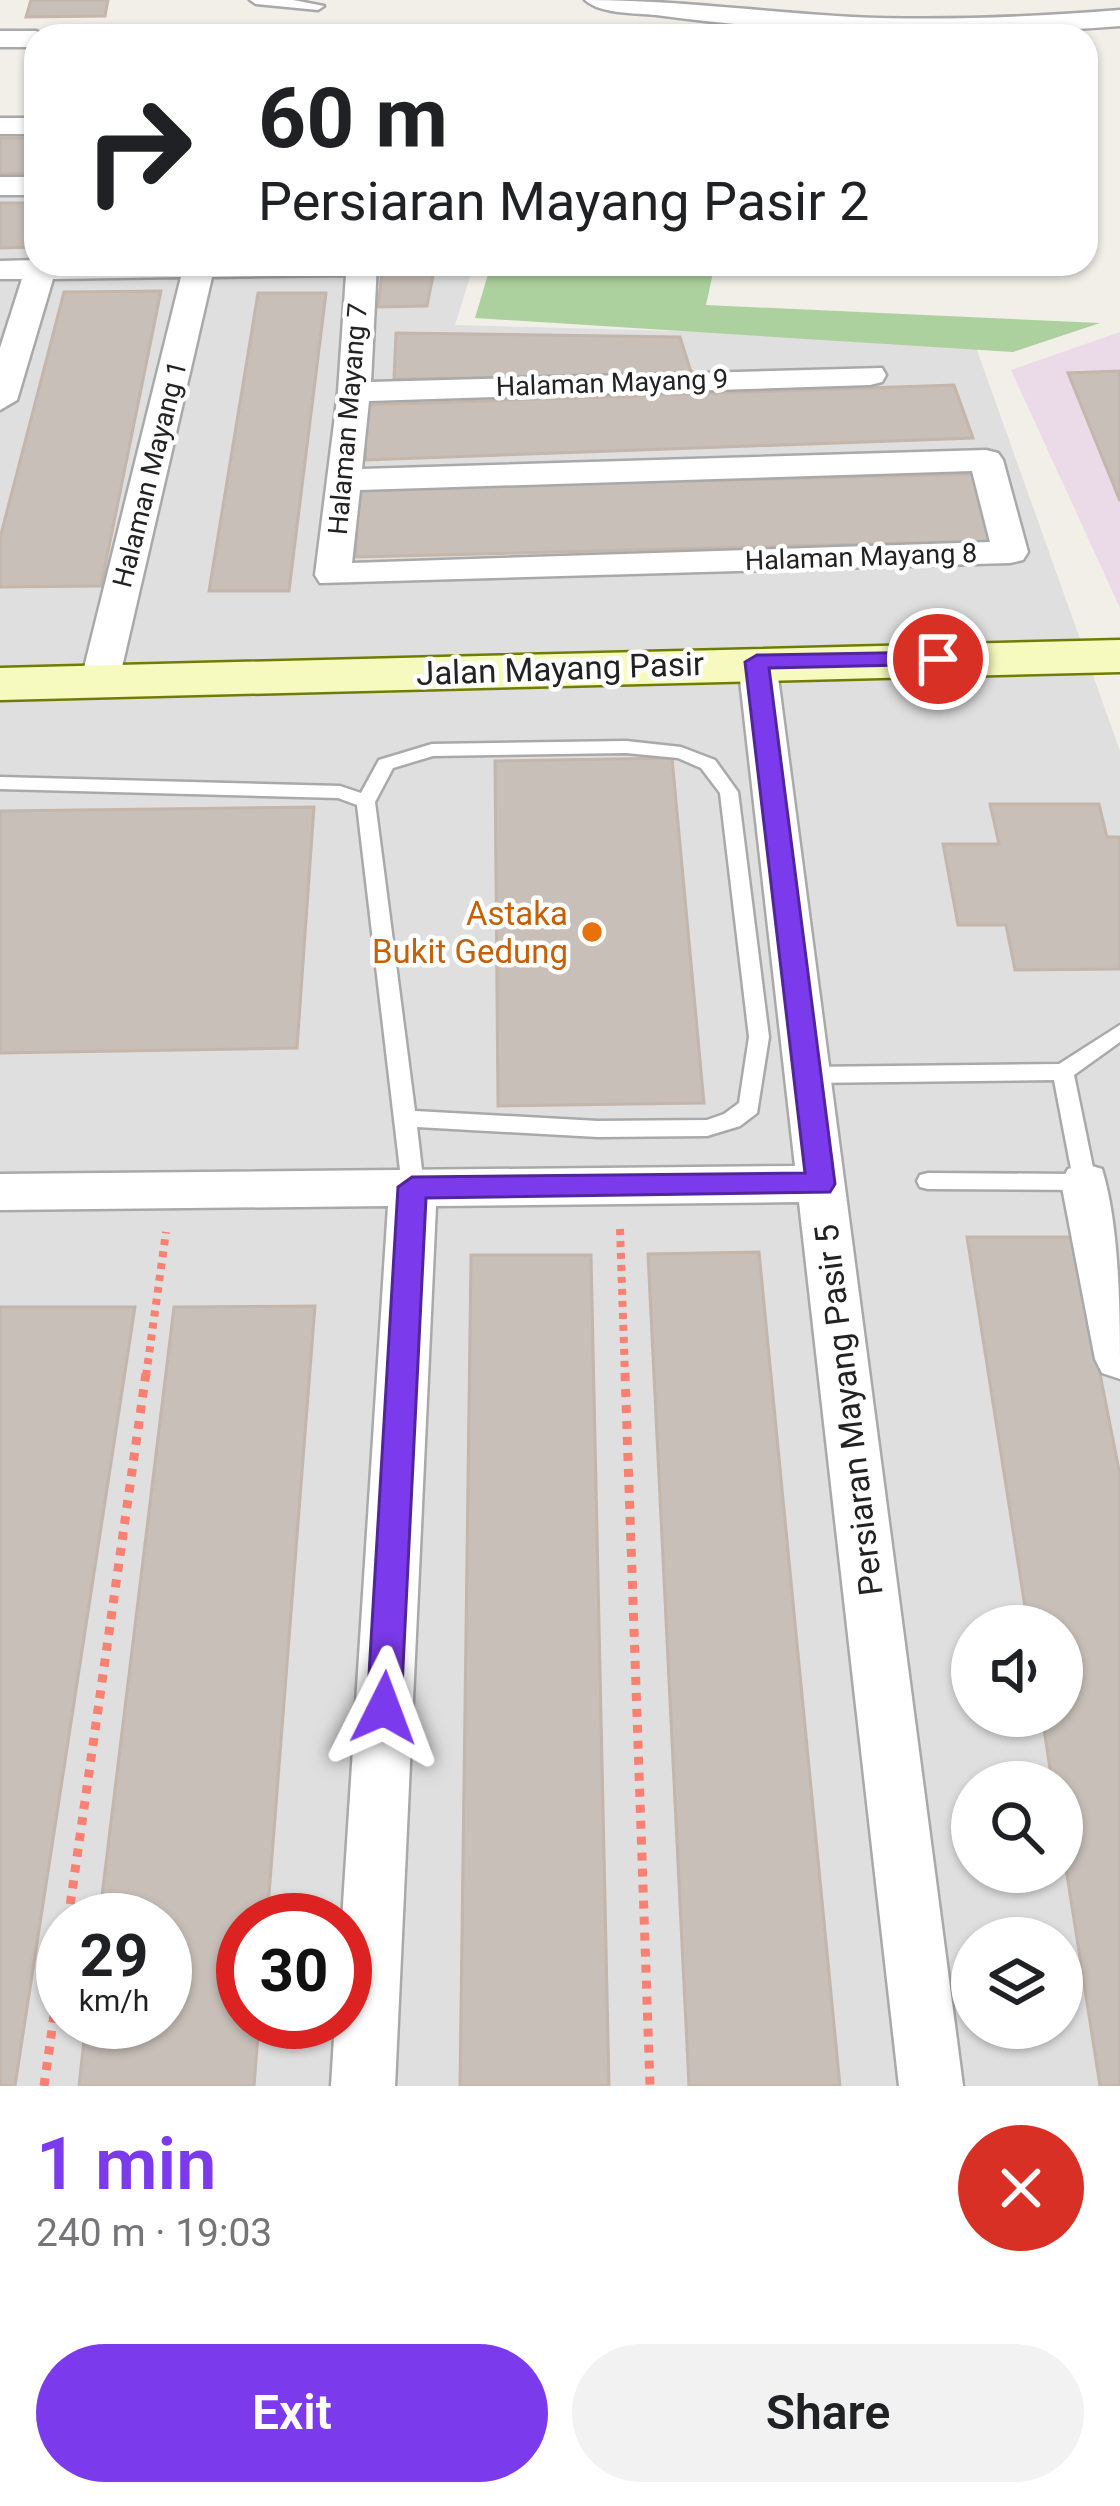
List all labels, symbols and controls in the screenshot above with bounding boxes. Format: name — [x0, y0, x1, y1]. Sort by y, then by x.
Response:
text: 60 m — [258, 69, 448, 168]
icon: right — [60, 72, 216, 228]
text: Persiaran Mayang Pasir 2 — [258, 170, 869, 233]
street label: Halaman Mayang 7 — [322, 302, 374, 536]
street label: Halaman Mayang 1 — [106, 357, 194, 591]
street label: Halaman Mayang 9 — [495, 363, 729, 403]
street label: Halaman Mayang 8 — [744, 537, 978, 577]
pin — [887, 608, 989, 710]
icon: arrive — [905, 626, 971, 692]
street label: Jalan Mayang Pasir — [415, 644, 705, 693]
place label: Astaka Bukit Gedung — [372, 894, 568, 971]
marker: Astaka Bukit Gedung — [579, 919, 605, 945]
street label: Persiaran Mayang Pasir 5 — [806, 1222, 891, 1598]
map controls — [951, 1605, 1083, 2049]
button: sound — [951, 1605, 1083, 1737]
position arrow — [321, 1645, 447, 1771]
button: search — [951, 1761, 1083, 1893]
speed limit sign: 30 — [216, 1893, 372, 2049]
button: layers — [951, 1917, 1083, 2049]
text: 29 — [80, 1920, 148, 1991]
text: km/h — [79, 1983, 149, 2018]
text: 1 min — [36, 2122, 217, 2207]
button: close — [958, 2125, 1084, 2251]
text: 240 m · 19:03 — [36, 2210, 272, 2256]
button: Exit — [36, 2344, 548, 2482]
button: Share — [572, 2344, 1084, 2482]

